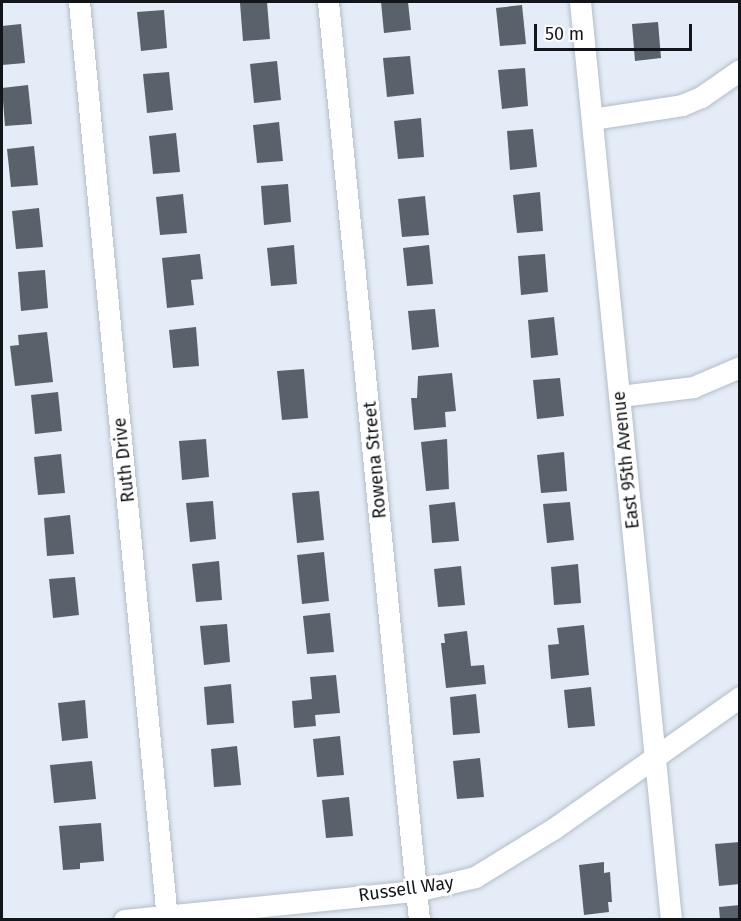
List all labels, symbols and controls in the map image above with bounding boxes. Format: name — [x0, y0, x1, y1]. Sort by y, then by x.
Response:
scale bar — [537, 12, 694, 50]
text: 50 m — [545, 23, 584, 45]
street label: East 95th Avenue — [608, 390, 644, 530]
street label: Rowena Street — [359, 400, 391, 520]
street label: Ruth Drive — [109, 416, 139, 504]
street label: Russell Way — [357, 872, 455, 906]

